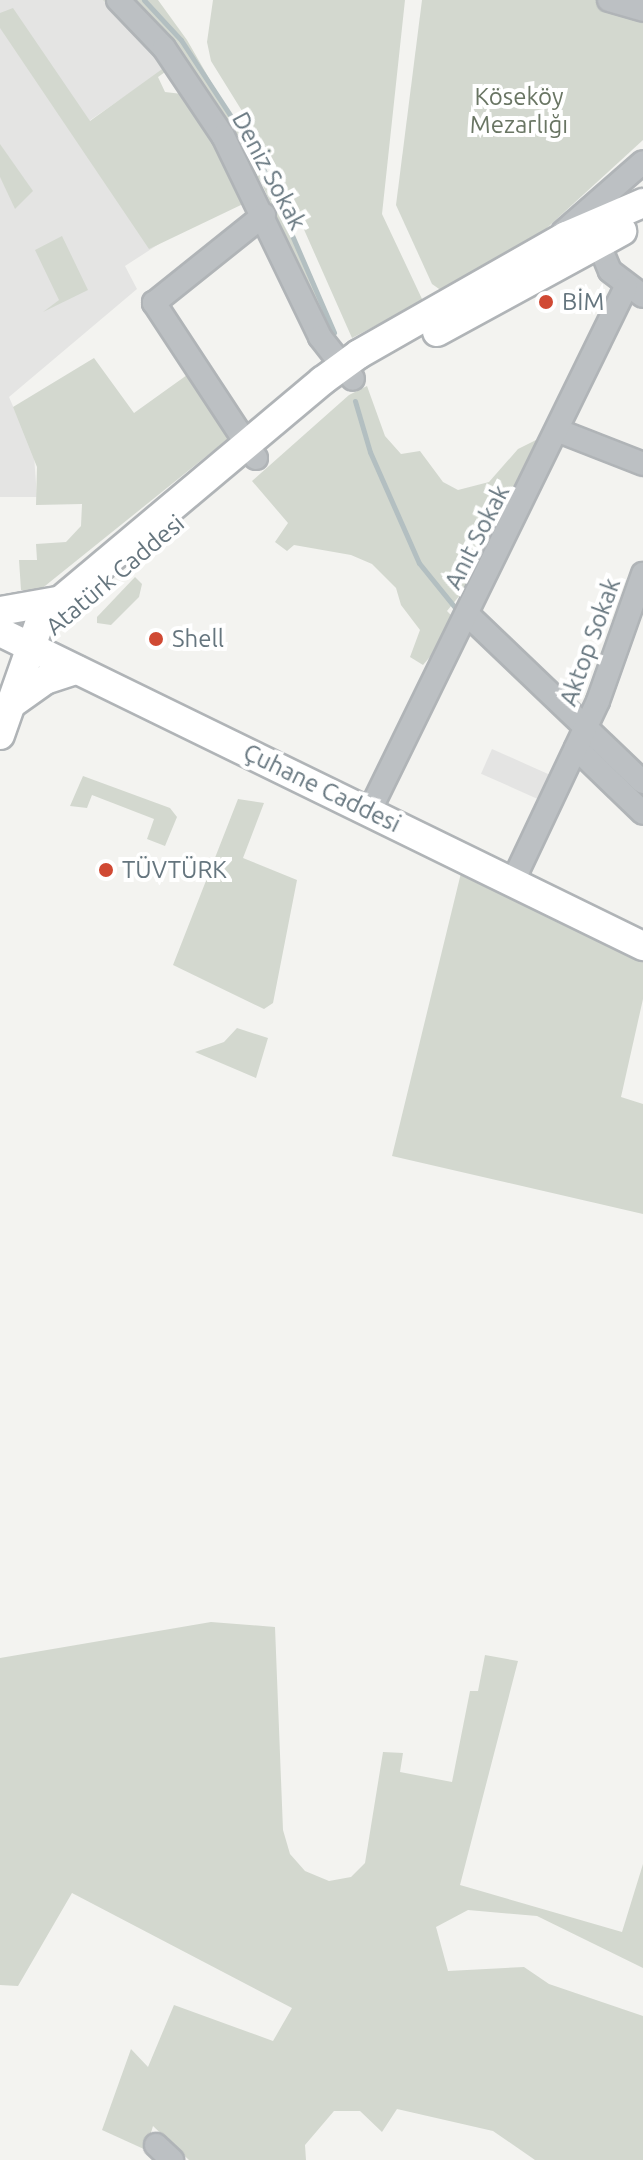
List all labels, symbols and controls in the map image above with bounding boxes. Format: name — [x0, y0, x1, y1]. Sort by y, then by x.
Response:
park label: Köseköy Mezarlığı — [470, 83, 568, 139]
street label: Deniz Sokak — [226, 107, 312, 235]
place label: BİM — [562, 288, 604, 316]
marker: BİM — [537, 293, 555, 311]
street label: Anıt Sokak — [438, 480, 516, 594]
street label: Atatürk Caddesi — [40, 509, 190, 641]
street label: Aktop Sokak — [554, 574, 626, 710]
place label: Shell — [172, 625, 224, 653]
marker: Shell — [147, 630, 165, 648]
street label: Çuhane Caddesi — [239, 738, 405, 838]
place label: TÜVTÜRK — [122, 856, 227, 884]
marker: TÜVTÜRK — [97, 861, 115, 879]

